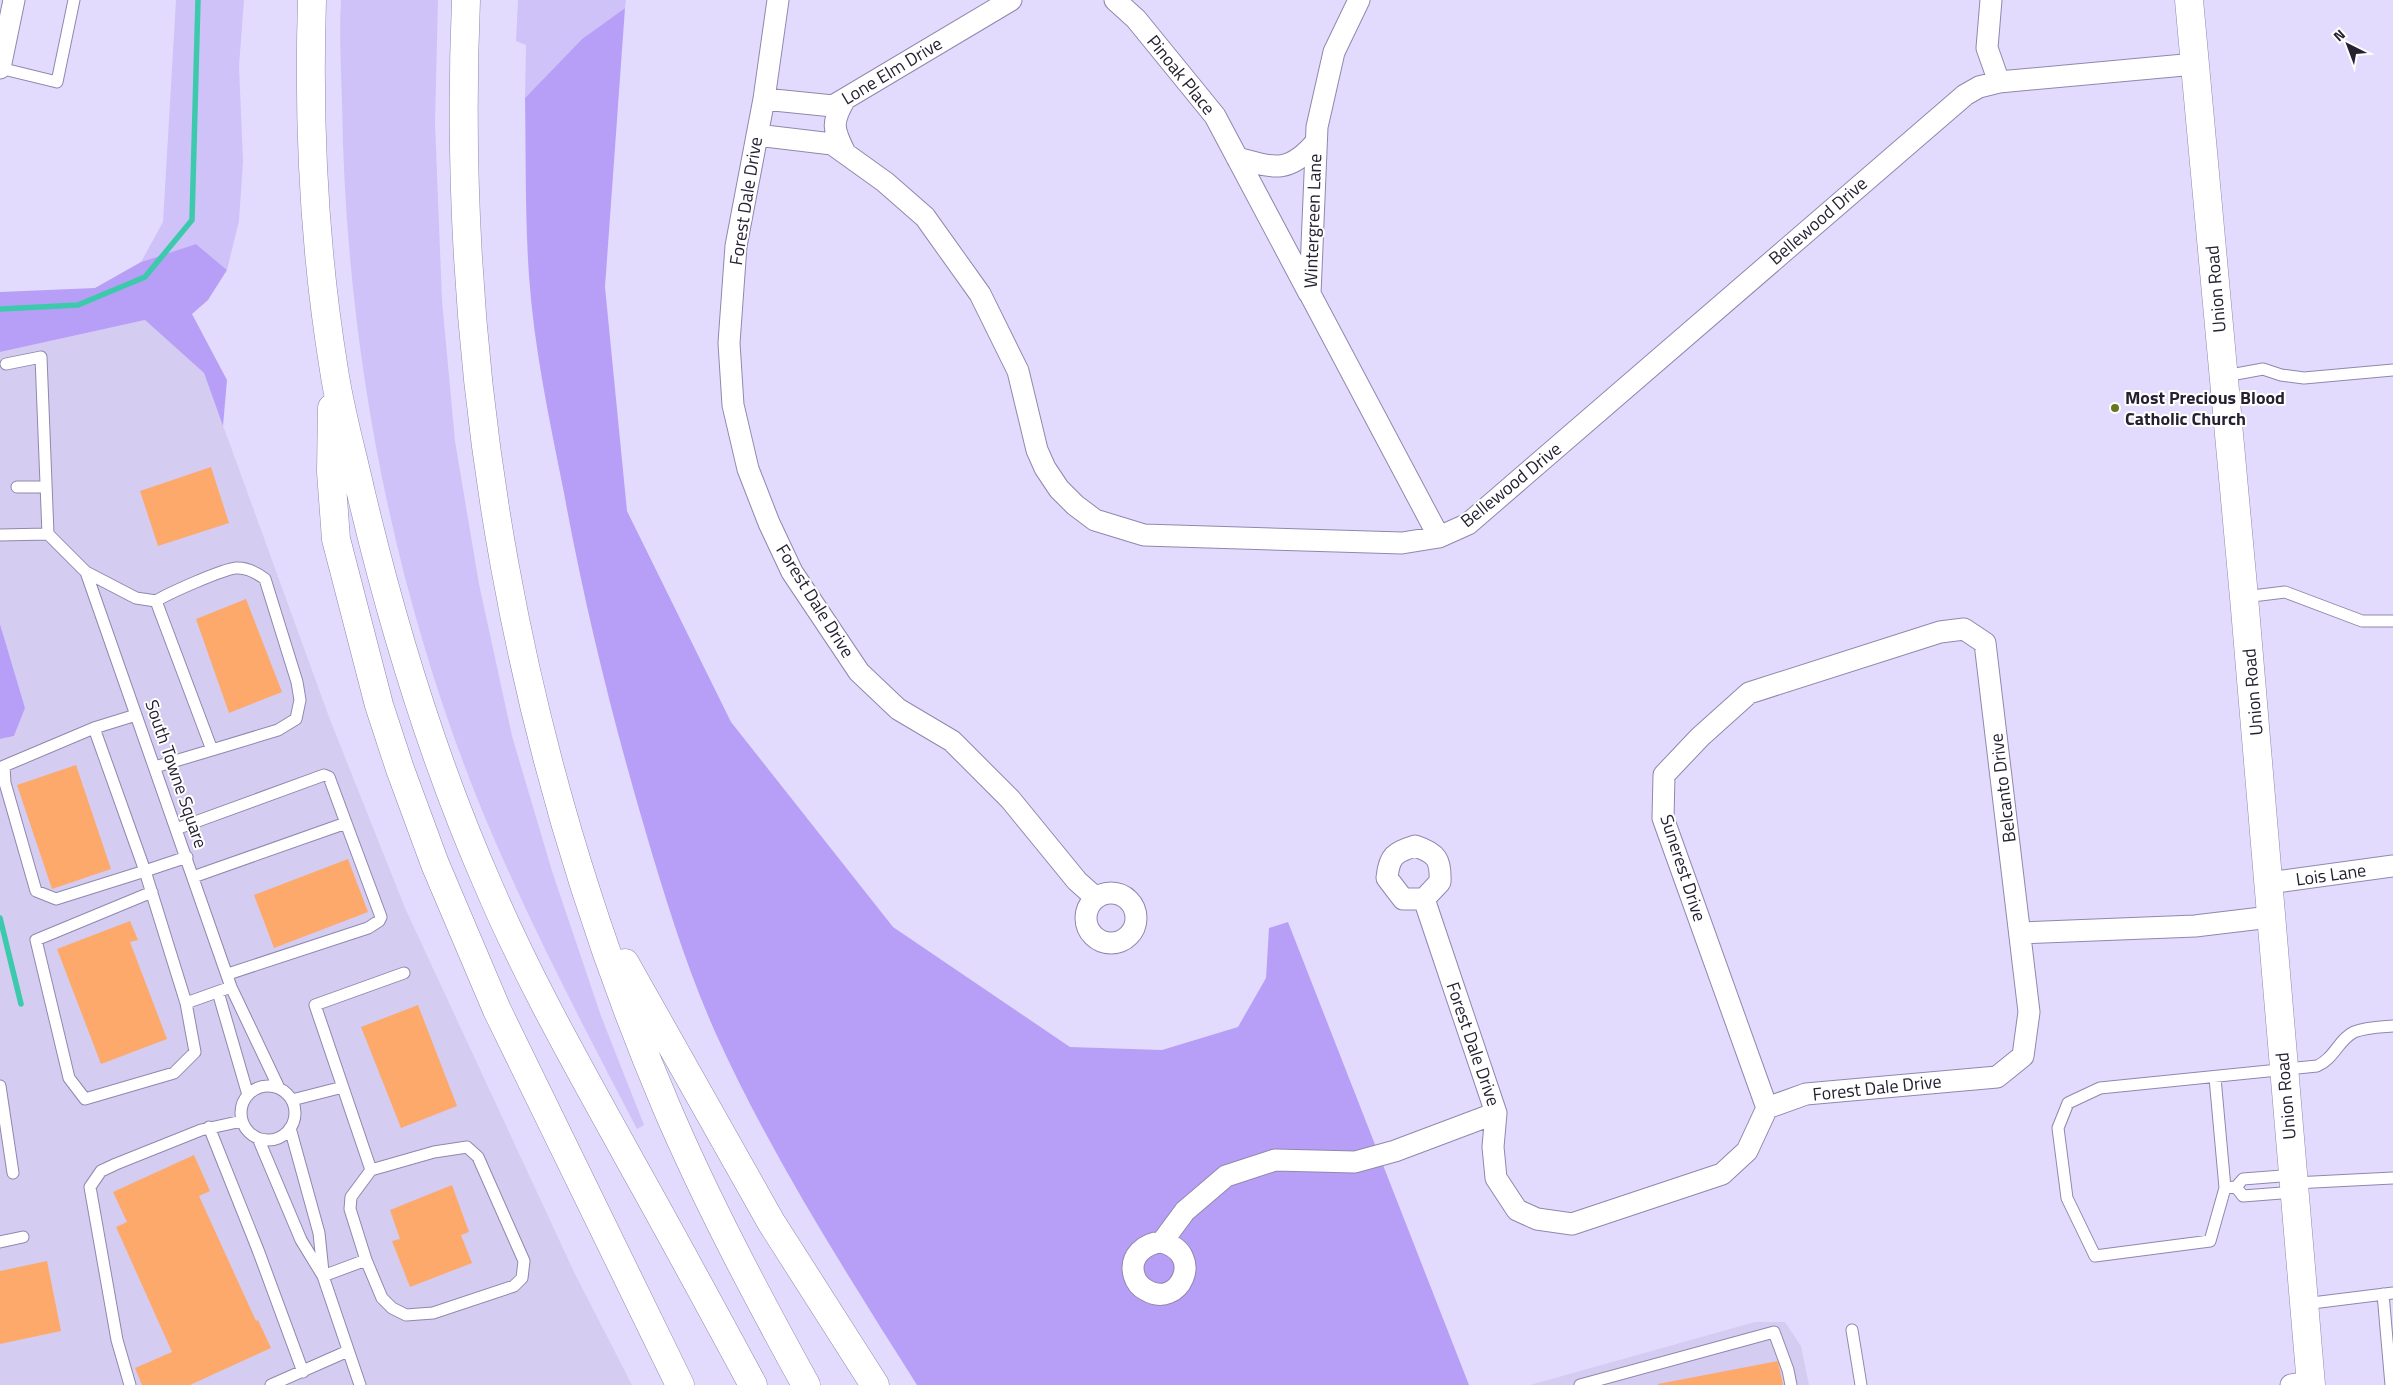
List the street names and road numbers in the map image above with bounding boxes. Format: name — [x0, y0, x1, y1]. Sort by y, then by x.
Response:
street label: Pinoak Place — [1141, 29, 1222, 121]
street label: Lone Elm Drive — [836, 30, 947, 111]
street label: Forest Dale Drive — [722, 135, 769, 267]
street label: Wintergreen Lane — [1297, 153, 1328, 289]
street label: Bellewood Drive — [1762, 170, 1873, 271]
street label: Union Road — [2198, 244, 2233, 334]
street label: Bellewood Drive — [1454, 435, 1567, 534]
street label: Forest Dale Drive — [770, 539, 861, 663]
street label: Union Road — [2235, 647, 2270, 737]
street label: South Towne Square — [138, 696, 215, 852]
street label: Belcanto Drive — [1982, 732, 2023, 844]
street label: Sunerest Drive — [1653, 811, 1714, 925]
street label: Lois Lane — [2294, 856, 2368, 893]
street label: Forest Dale Drive — [1440, 978, 1507, 1110]
street label: Union Road — [2268, 1051, 2303, 1141]
street label: Forest Dale Drive — [1811, 1067, 1943, 1108]

